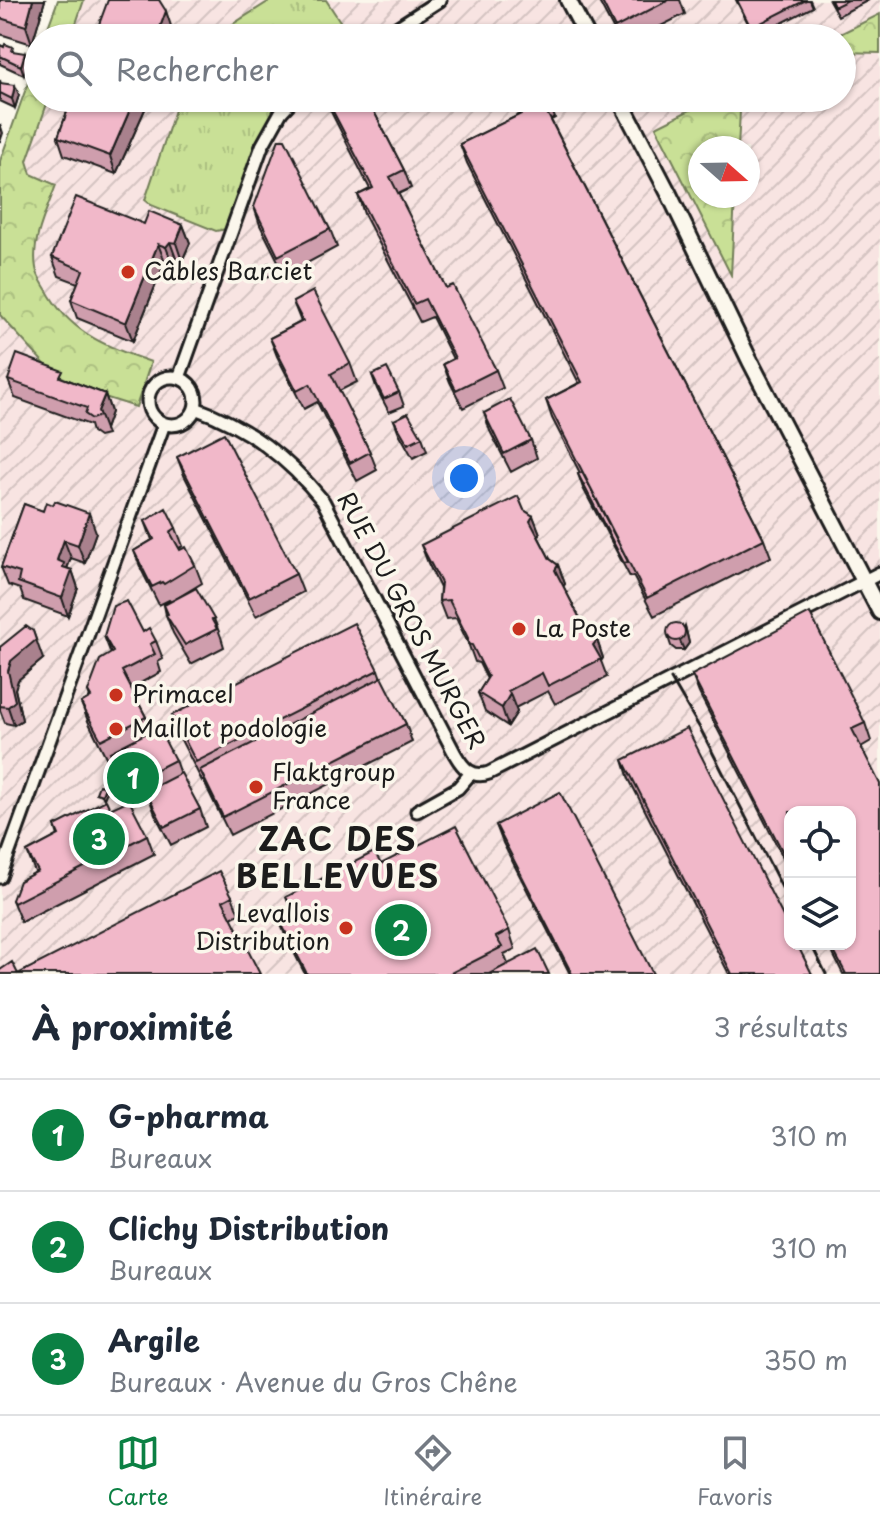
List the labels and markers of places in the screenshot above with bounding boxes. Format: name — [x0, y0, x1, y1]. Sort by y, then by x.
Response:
place label: Câbles Barciet — [144, 252, 313, 288]
marker: Câbles Barciet — [119, 263, 137, 281]
place label: La Poste — [535, 609, 631, 645]
marker: La Poste — [510, 620, 528, 638]
place label: Primacel — [132, 675, 234, 711]
marker: Primacel — [107, 686, 125, 704]
place label: Maillot podologie — [132, 709, 327, 745]
marker: Maillot podologie — [107, 720, 125, 738]
pin: 1 — [107, 748, 159, 808]
place label: Flaktgroup France — [272, 753, 395, 817]
marker: Flaktgroup France — [247, 778, 265, 796]
pin: 3 — [73, 809, 125, 869]
place label: Levallois Distribution — [195, 894, 330, 958]
pin: 2 — [375, 900, 427, 960]
marker: Levallois Distribution — [337, 919, 355, 937]

